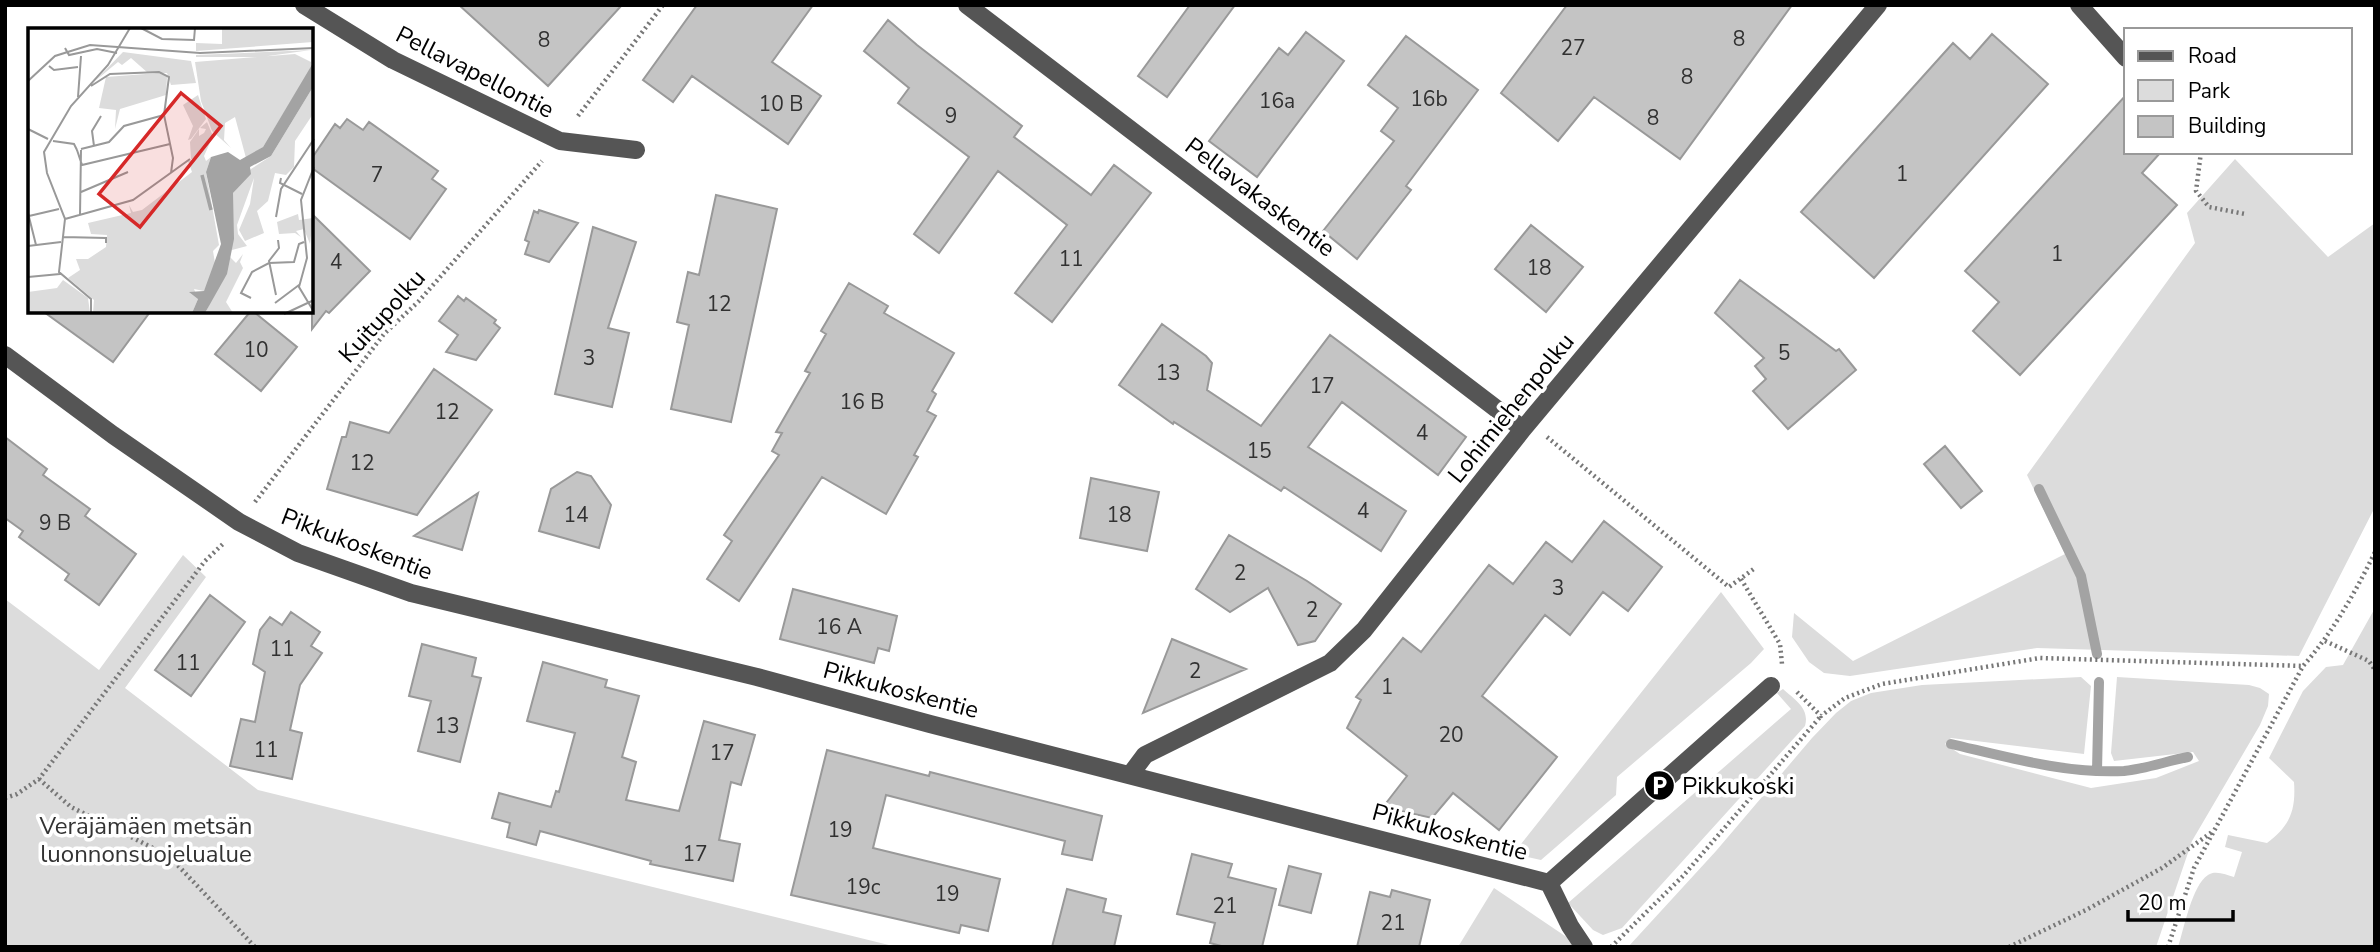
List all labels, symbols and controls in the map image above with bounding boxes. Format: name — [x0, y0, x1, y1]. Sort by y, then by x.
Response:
street label: Pellavapellontie — [390, 18, 560, 126]
house number: 8 — [1733, 25, 1745, 53]
house number: 8 — [538, 26, 550, 54]
inset map — [28, 28, 313, 313]
legend — [2124, 28, 2352, 154]
house number: 27 — [1560, 34, 1586, 62]
text: Road — [2188, 42, 2237, 70]
house number: 8 — [1681, 63, 1693, 91]
text: Park — [2188, 77, 2230, 105]
house number: 16b — [1410, 85, 1448, 113]
house number: 16a — [1259, 87, 1295, 115]
house number: 10 B — [759, 90, 803, 118]
house number: 9 — [945, 102, 957, 130]
house number: 8 — [1647, 104, 1659, 132]
text: Building — [2188, 112, 2266, 140]
street label: Pellavakaskentie — [1178, 130, 1342, 264]
house number: 1 — [1896, 160, 1908, 188]
house number: 7 — [371, 161, 383, 189]
house number: 1 — [2051, 240, 2063, 268]
house number: 11 — [1058, 245, 1084, 273]
house number: 4 — [330, 248, 342, 276]
house number: 18 — [1526, 254, 1552, 282]
street label: Kuitupolku — [331, 262, 433, 370]
house number: 12 — [706, 290, 732, 318]
street label: Lohimiehenpolku — [1441, 326, 1581, 490]
house number: 10 — [243, 336, 269, 364]
house number: 5 — [1778, 339, 1790, 367]
house number: 3 — [583, 344, 595, 372]
house number: 13 — [1155, 359, 1181, 387]
house number: 17 — [1309, 372, 1335, 400]
house number: 16 B — [840, 388, 884, 416]
house number: 12 — [434, 398, 460, 426]
house number: 4 — [1416, 419, 1428, 447]
house number: 15 — [1246, 437, 1272, 465]
house number: 12 — [349, 449, 375, 477]
house number: 4 — [1357, 497, 1369, 525]
street label: Pikkukoskentie — [277, 500, 437, 588]
house number: 14 — [563, 501, 589, 529]
house number: 18 — [1106, 501, 1132, 529]
house number: 9 B — [39, 509, 71, 537]
house number: 2 — [1234, 559, 1246, 587]
house number: 3 — [1552, 574, 1564, 602]
house number: 2 — [1306, 596, 1318, 624]
house number: 16 A — [816, 613, 862, 641]
house number: 11 — [269, 635, 295, 663]
house number: 11 — [175, 649, 201, 677]
street label: Pikkukoskentie — [820, 654, 982, 726]
house number: 2 — [1189, 657, 1201, 685]
house number: 1 — [1381, 673, 1393, 701]
house number: 13 — [434, 712, 460, 740]
house number: 20 — [1438, 721, 1464, 749]
house number: 11 — [253, 736, 279, 764]
house number: 17 — [709, 739, 735, 767]
parking icon: Pikkukoski — [1642, 769, 1676, 803]
place label: Pikkukoski — [1682, 770, 1794, 802]
street label: Pikkukoskentie — [1369, 796, 1531, 868]
park label: Veräjämäen metsän luonnonsuojelualue — [39, 810, 252, 870]
house number: 19 — [827, 816, 853, 844]
house number: 17 — [682, 840, 708, 868]
house number: 19c — [846, 873, 881, 901]
scale bar — [2128, 878, 2233, 922]
house number: 19 — [934, 880, 960, 908]
text: 20 m — [2138, 889, 2187, 917]
house number: 21 — [1212, 892, 1238, 920]
house number: 21 — [1380, 909, 1406, 937]

